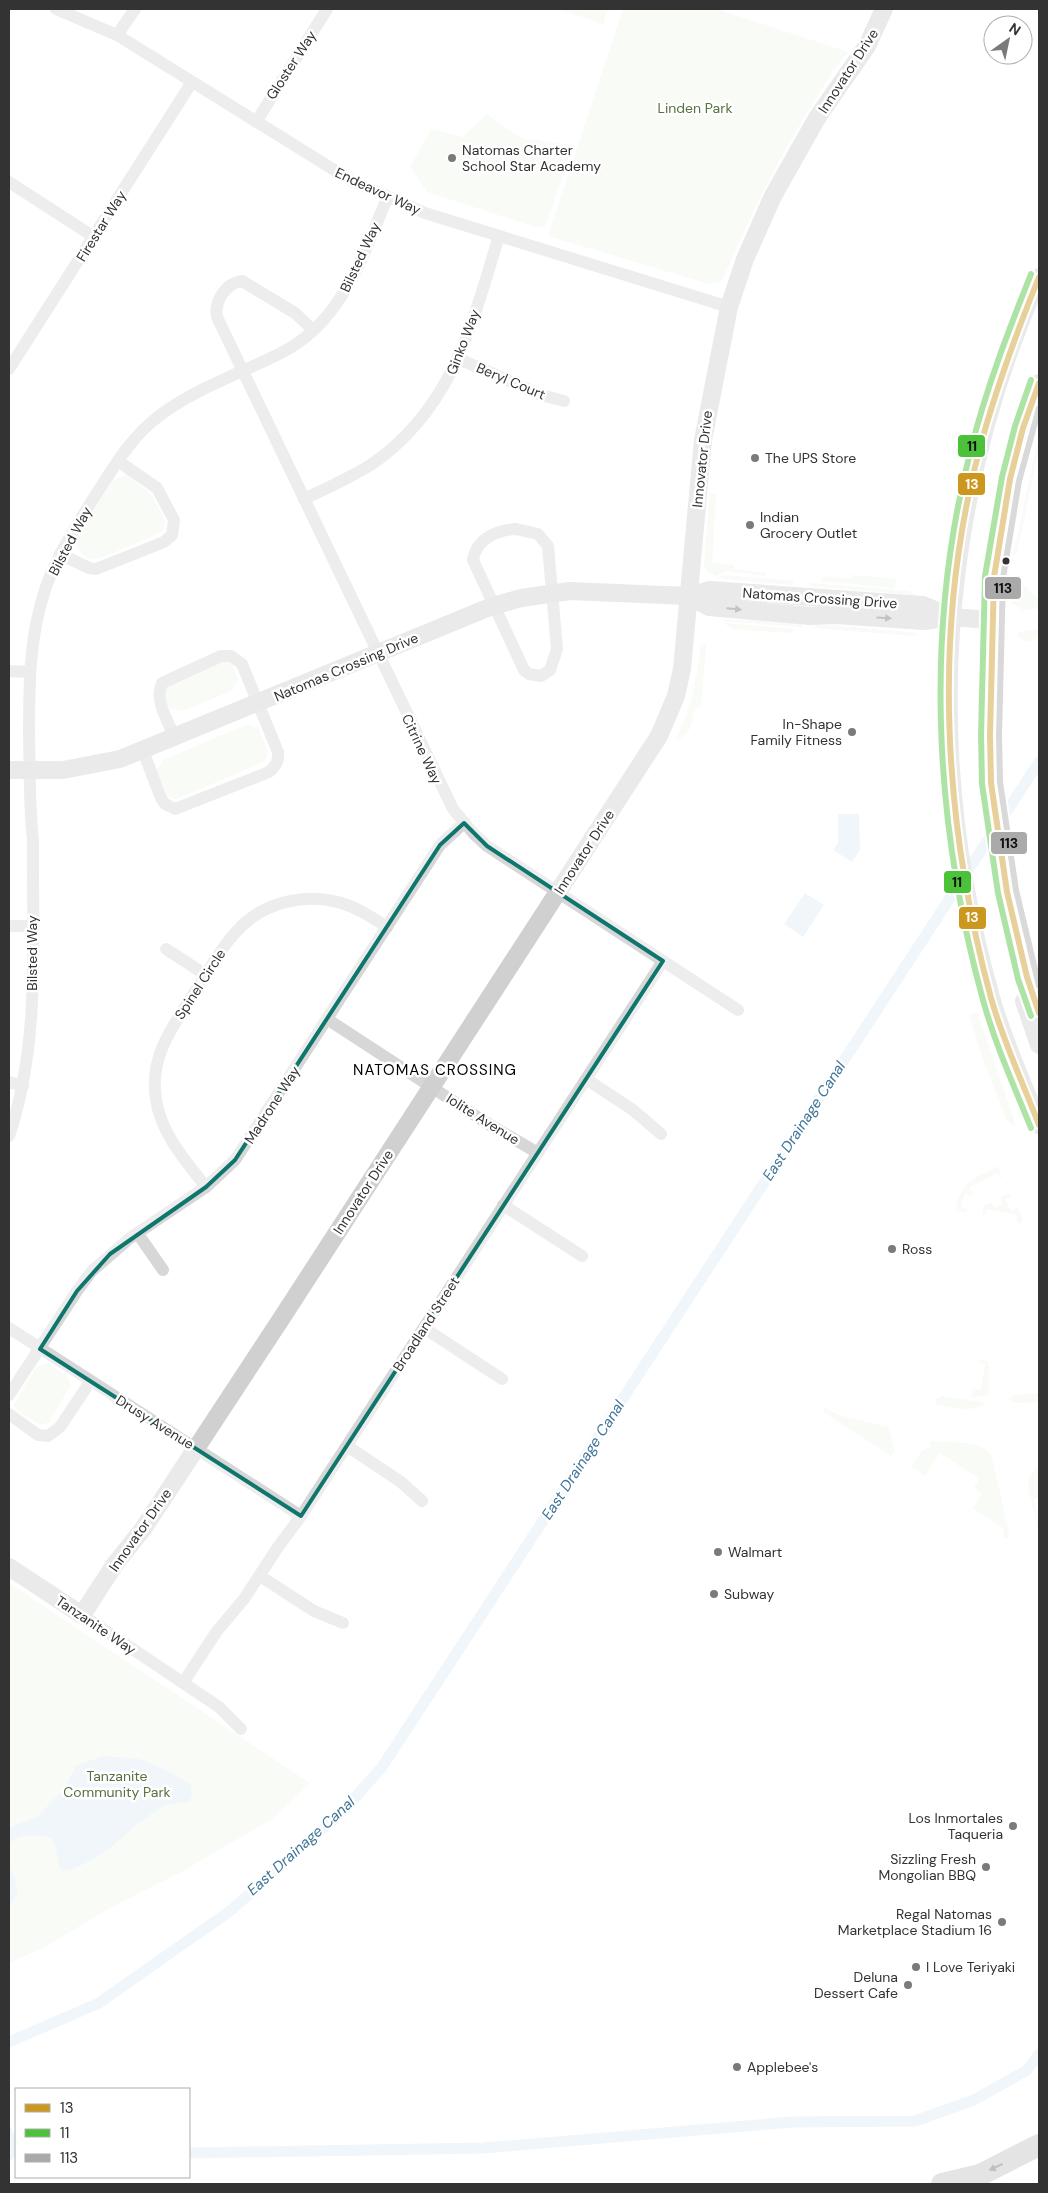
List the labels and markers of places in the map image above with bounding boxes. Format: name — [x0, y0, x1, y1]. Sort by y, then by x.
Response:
place label: Natomas Charter School Star Academy — [462, 141, 601, 175]
marker: Natomas Charter School Star Academy — [446, 152, 458, 164]
place label: The UPS Store — [765, 449, 856, 467]
marker: The UPS Store — [749, 452, 761, 464]
place label: Indian Grocery Outlet — [760, 508, 857, 542]
marker: Indian Grocery Outlet — [744, 519, 756, 531]
unlabelled marker — [1001, 556, 1011, 566]
place label: In-Shape Family Fitness — [751, 715, 842, 749]
marker: In-Shape Family Fitness — [846, 726, 858, 738]
place label: Ross — [902, 1240, 932, 1258]
marker: Ross — [886, 1243, 898, 1255]
place label: Walmart — [728, 1543, 782, 1561]
marker: Walmart — [712, 1546, 724, 1558]
place label: Subway — [724, 1585, 774, 1603]
marker: Subway — [708, 1588, 720, 1600]
place label: Los Inmortales Taqueria — [908, 1809, 1003, 1843]
marker: Los Inmortales Taqueria — [1007, 1820, 1019, 1832]
place label: Sizzling Fresh Mongolian BBQ — [878, 1850, 976, 1884]
marker: Sizzling Fresh Mongolian BBQ — [980, 1861, 992, 1873]
place label: Regal Natomas Marketplace Stadium 16 — [838, 1905, 992, 1939]
marker: Regal Natomas Marketplace Stadium 16 — [996, 1916, 1008, 1928]
place label: I Love Teriyaki — [926, 1958, 1015, 1976]
marker: I Love Teriyaki — [910, 1961, 922, 1973]
place label: Deluna Dessert Cafe — [814, 1968, 898, 2002]
marker: Deluna Dessert Cafe — [902, 1979, 914, 1991]
place label: Applebee's — [747, 2058, 818, 2076]
marker: Applebee's — [731, 2061, 743, 2073]

